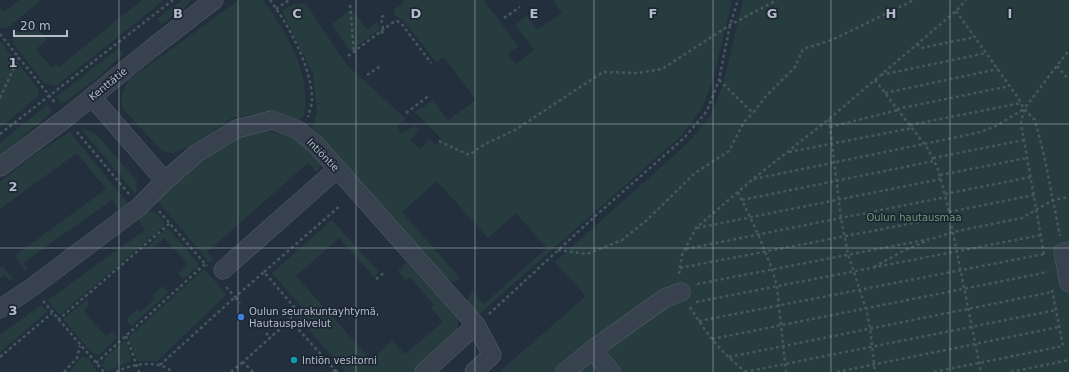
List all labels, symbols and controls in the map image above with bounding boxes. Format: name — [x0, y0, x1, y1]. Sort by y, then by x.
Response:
text: B — [173, 6, 183, 21]
text: C — [292, 6, 302, 21]
text: D — [411, 6, 422, 21]
text: E — [530, 6, 538, 21]
text: F — [649, 6, 657, 21]
text: G — [767, 6, 777, 21]
text: H — [886, 6, 896, 21]
text: I — [1008, 6, 1012, 21]
scale bar — [14, 12, 67, 38]
text: 20 m — [20, 19, 51, 33]
text: 1 — [8, 55, 18, 70]
street label: Kenttätie — [87, 65, 129, 103]
street label: Intiöntie — [305, 136, 341, 174]
text: 2 — [8, 179, 18, 194]
park label: Oulun hautausmaa — [866, 212, 962, 223]
text: 3 — [8, 303, 18, 318]
place label: Oulun seurakuntayhtymä, Hautauspalvelut — [249, 306, 379, 329]
marker: Oulun seurakuntayhtymä, Hautauspalvelut — [236, 312, 246, 322]
marker: Intiön vesitorni — [289, 355, 299, 365]
place label: Intiön vesitorni — [302, 355, 377, 366]

